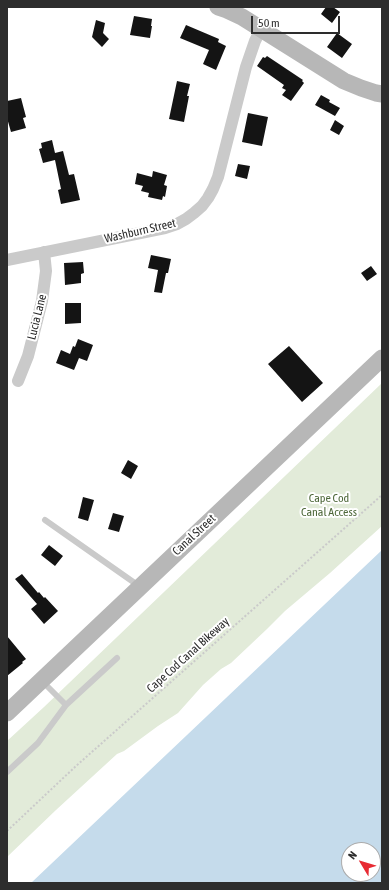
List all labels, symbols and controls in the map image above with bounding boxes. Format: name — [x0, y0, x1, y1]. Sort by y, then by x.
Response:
scale bar — [253, 8, 342, 34]
text: 50 m — [258, 16, 280, 30]
street label: Washburn Street — [103, 216, 177, 246]
street label: Lucia Lane — [24, 293, 50, 341]
park label: Cape Cod Canal Access — [301, 491, 357, 519]
street label: Canal Street — [170, 511, 218, 559]
street label: Cape Cod Canal Bikeway — [144, 614, 232, 696]
north arrow — [341, 842, 381, 882]
text: N — [346, 849, 359, 861]

